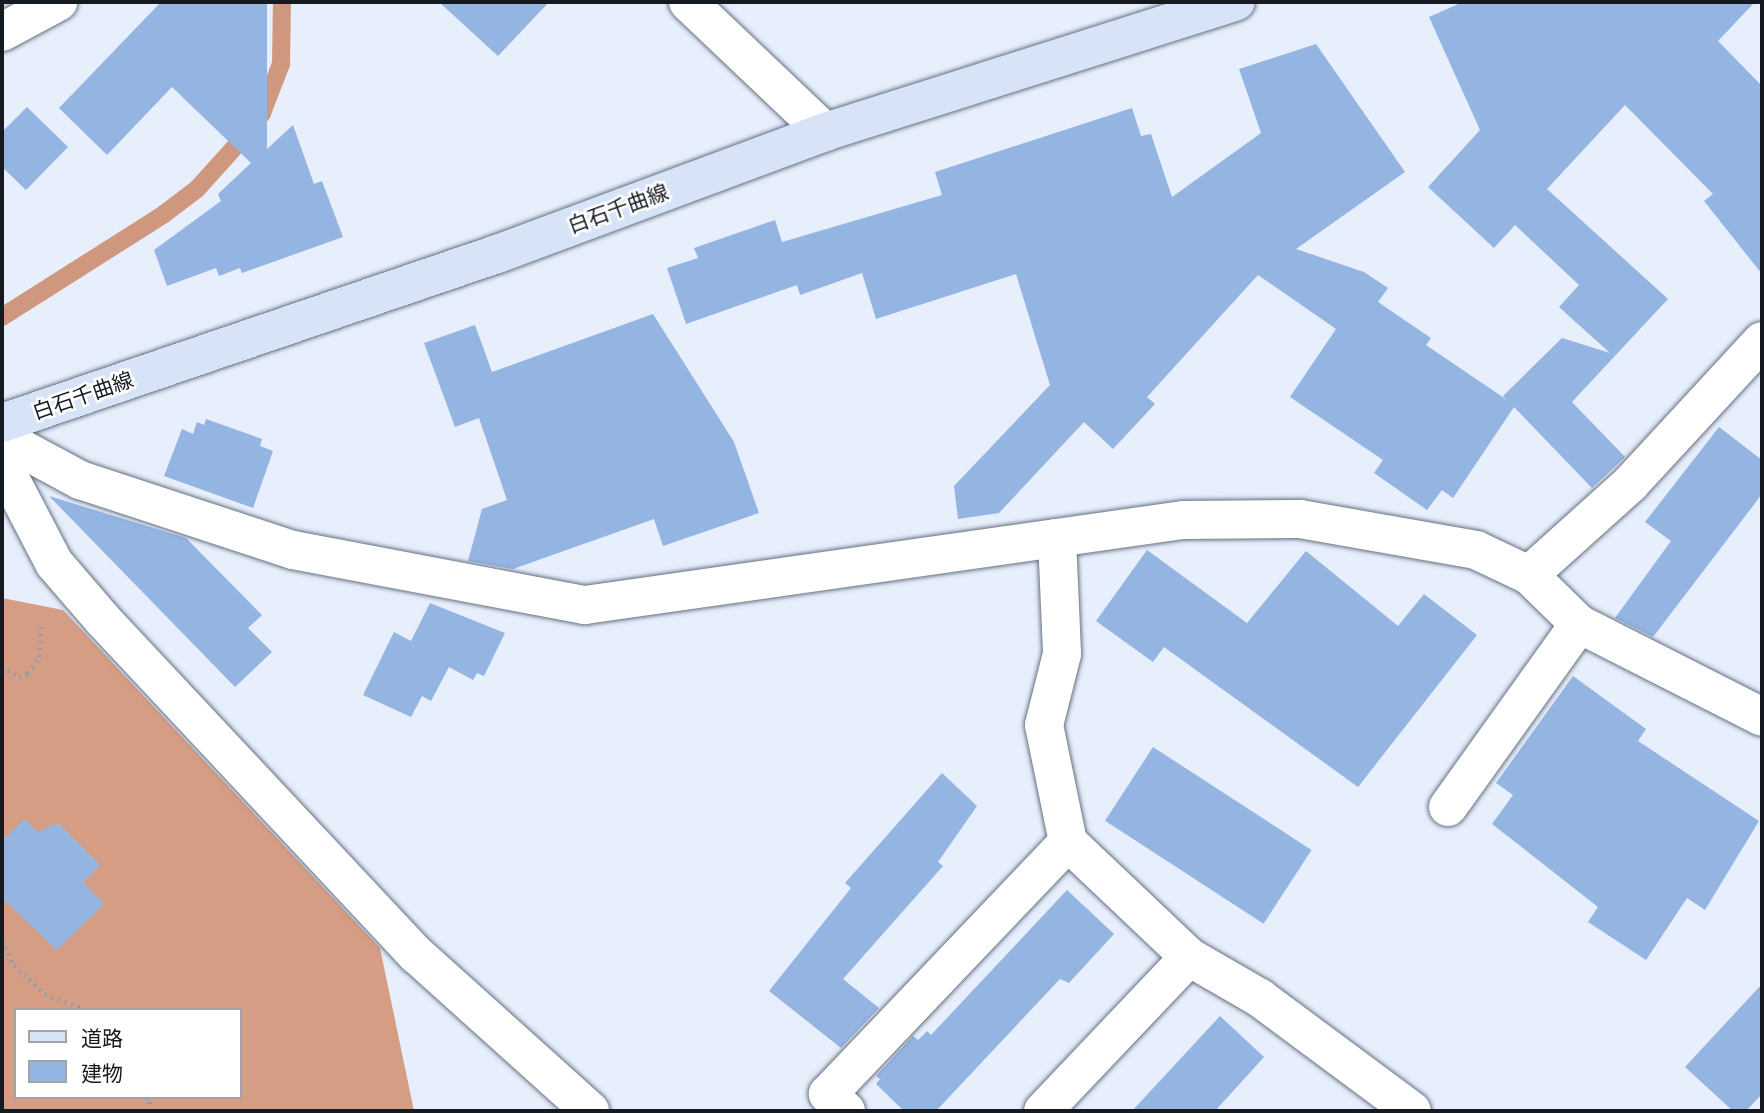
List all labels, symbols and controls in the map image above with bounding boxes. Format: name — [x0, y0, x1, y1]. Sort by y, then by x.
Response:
street label: 白石千曲線 — [564, 179, 672, 239]
street label: 白石千曲線 — [29, 367, 137, 425]
legend — [14, 1008, 242, 1099]
text: 道路 — [81, 1025, 123, 1052]
text: 建物 — [81, 1060, 123, 1087]

